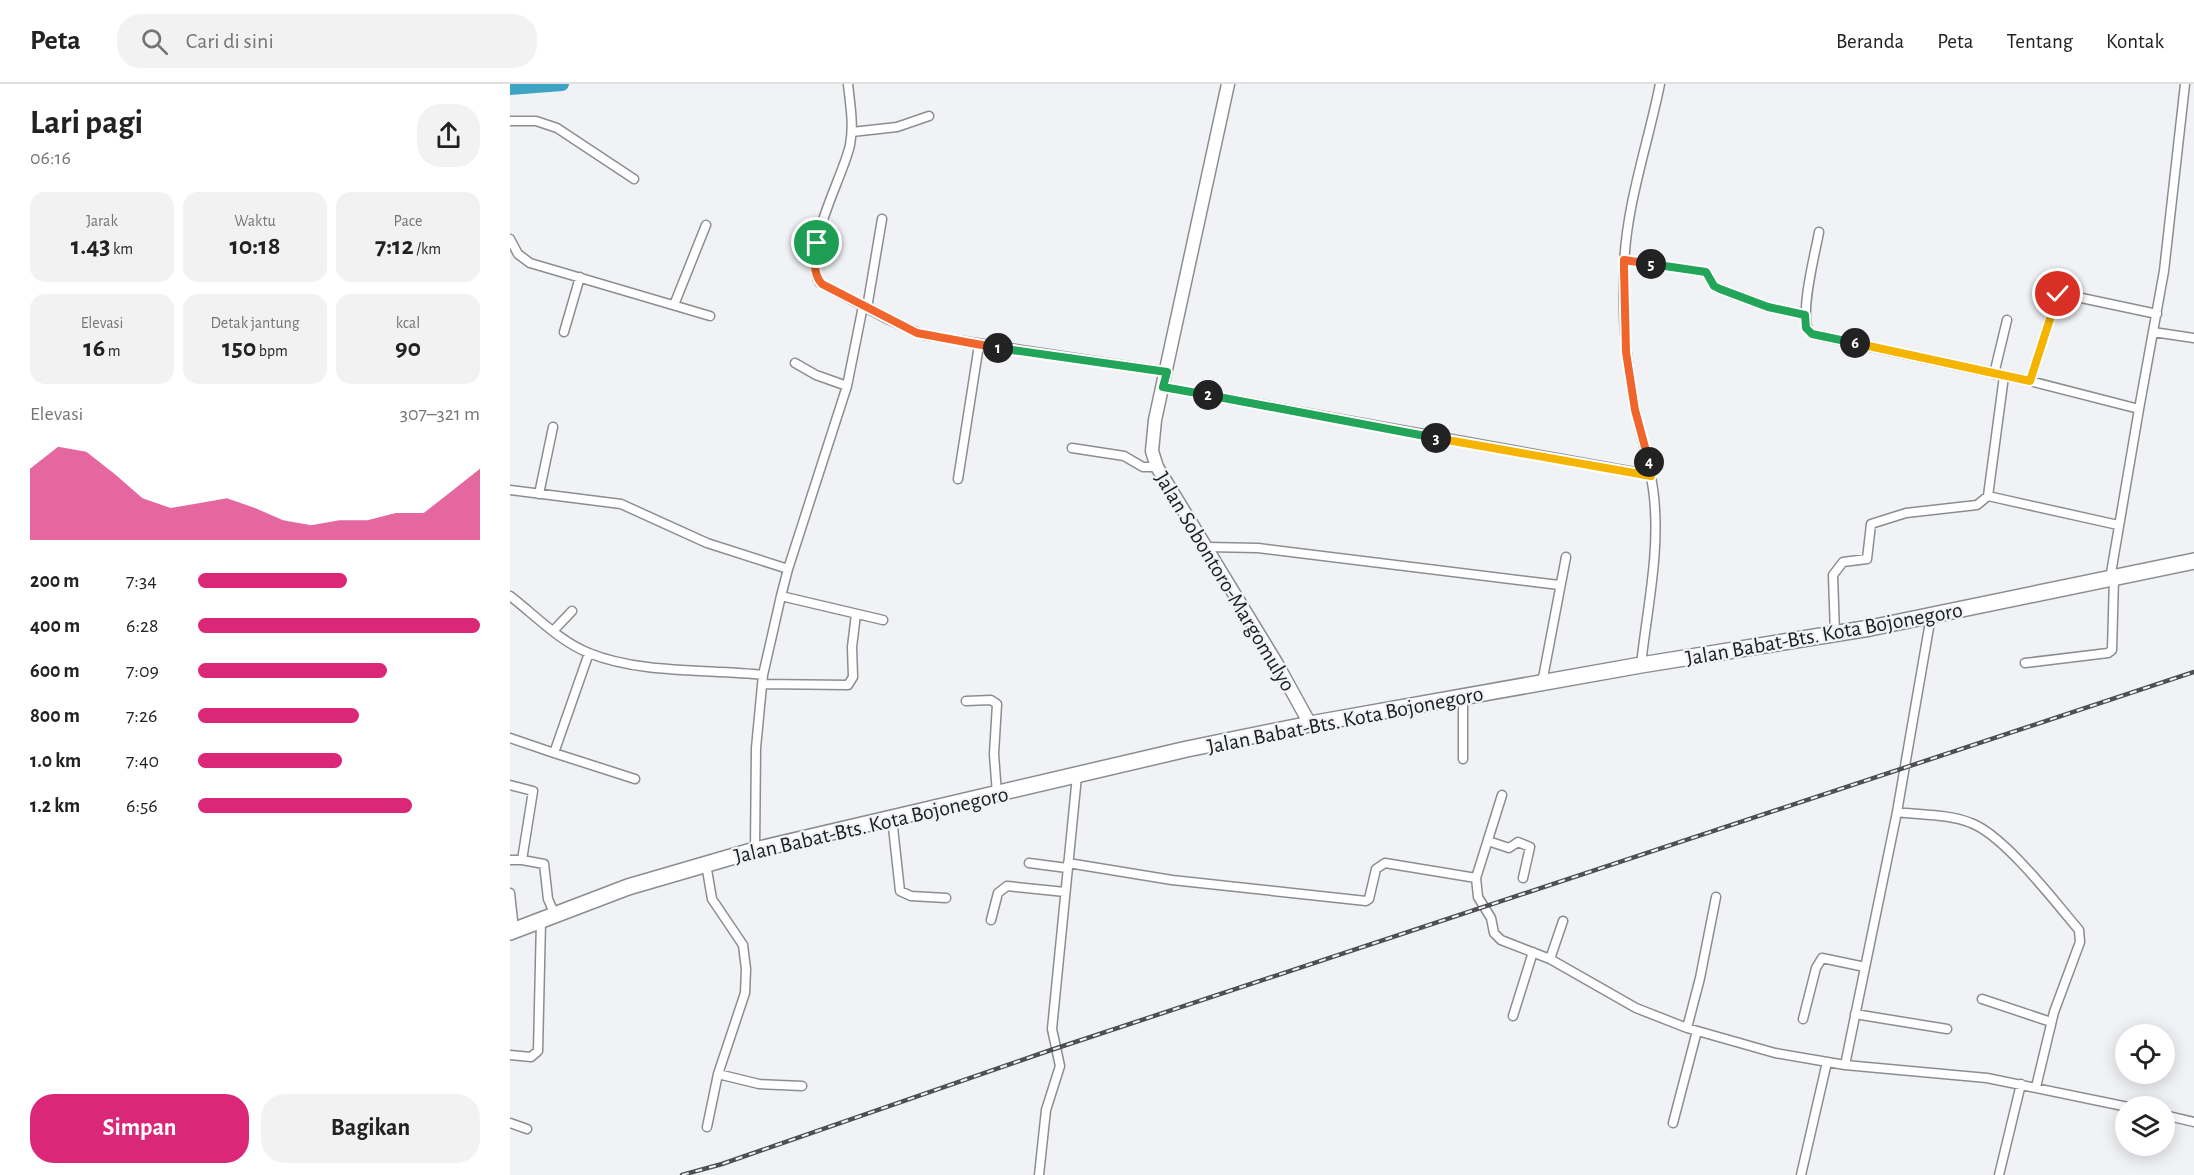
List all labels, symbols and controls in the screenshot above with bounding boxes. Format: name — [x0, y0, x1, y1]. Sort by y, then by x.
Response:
search box — [117, 14, 537, 68]
icon: search — [138, 25, 171, 58]
text: Peta — [30, 27, 81, 55]
text: Cari di sini — [186, 30, 274, 52]
text: Beranda — [1836, 31, 1904, 52]
text: Peta — [1937, 31, 1973, 52]
text: Tentang — [2006, 31, 2073, 52]
text: Kontak — [2106, 31, 2164, 52]
button: share — [417, 104, 480, 167]
text: Lari pagi — [30, 107, 143, 140]
text: 06:16 — [30, 148, 71, 168]
text: Jarak — [86, 213, 118, 229]
text: Waktu — [234, 213, 276, 229]
text: Pace — [394, 213, 422, 229]
pin — [791, 217, 842, 268]
icon: arrive — [800, 226, 833, 259]
text: 1.43 — [71, 233, 110, 259]
text: 10:18 — [229, 233, 281, 259]
text: 7:12 — [375, 233, 414, 259]
text: km — [110, 241, 133, 257]
text: /km — [414, 241, 441, 257]
pin: 5 — [1636, 249, 1666, 279]
text: 5 — [1648, 256, 1654, 272]
pin — [2032, 268, 2083, 319]
icon: check — [2041, 277, 2074, 310]
text: Elevasi — [81, 315, 123, 331]
text: Detak jantung — [210, 315, 300, 331]
text: kcal — [396, 315, 420, 331]
pin: 6 — [1840, 328, 1870, 358]
pin: 1 — [983, 333, 1013, 363]
text: 16 — [83, 335, 105, 361]
text: 150 — [222, 335, 256, 361]
text: 90 — [395, 335, 421, 361]
text: 6 — [1851, 335, 1859, 351]
text: 1 — [995, 340, 1001, 356]
text: m — [105, 343, 121, 359]
text: bpm — [256, 343, 288, 359]
pin: 2 — [1193, 380, 1223, 410]
text: 2 — [1204, 387, 1212, 403]
text: Elevasi — [30, 404, 83, 424]
text: 307–321 m — [400, 404, 480, 424]
pin: 3 — [1421, 423, 1451, 453]
text: 3 — [1433, 430, 1439, 446]
pin: 4 — [1634, 447, 1664, 477]
text: 4 — [1645, 454, 1653, 470]
street label: Jalan Sobontoro-Margomulyo — [1151, 468, 1299, 695]
text: 200 m — [30, 571, 79, 591]
text: 7:34 — [126, 571, 157, 591]
street label: Jalan Babat-Bts. Kota Bojonegoro — [1684, 599, 1964, 669]
text: 400 m — [30, 616, 80, 636]
text: 6:28 — [126, 616, 159, 636]
text: 600 m — [30, 661, 80, 681]
text: 7:09 — [126, 661, 159, 681]
street label: Jalan Babat-Bts. Kota Bojonegoro — [1205, 682, 1485, 758]
text: 800 m — [30, 706, 80, 726]
text: 7:26 — [126, 706, 157, 726]
text: 1.0 km — [30, 751, 81, 771]
text: 7:40 — [126, 751, 159, 771]
street label: Jalan Babat-Bts. Kota Bojonegoro — [732, 783, 1011, 867]
text: 1.2 km — [30, 796, 80, 816]
text: 6:56 — [126, 796, 158, 816]
map controls — [2115, 1024, 2175, 1156]
button: locate — [2115, 1024, 2175, 1084]
button: Simpan — [30, 1094, 249, 1163]
button: Bagikan — [261, 1094, 480, 1163]
button: layers — [2115, 1096, 2175, 1156]

